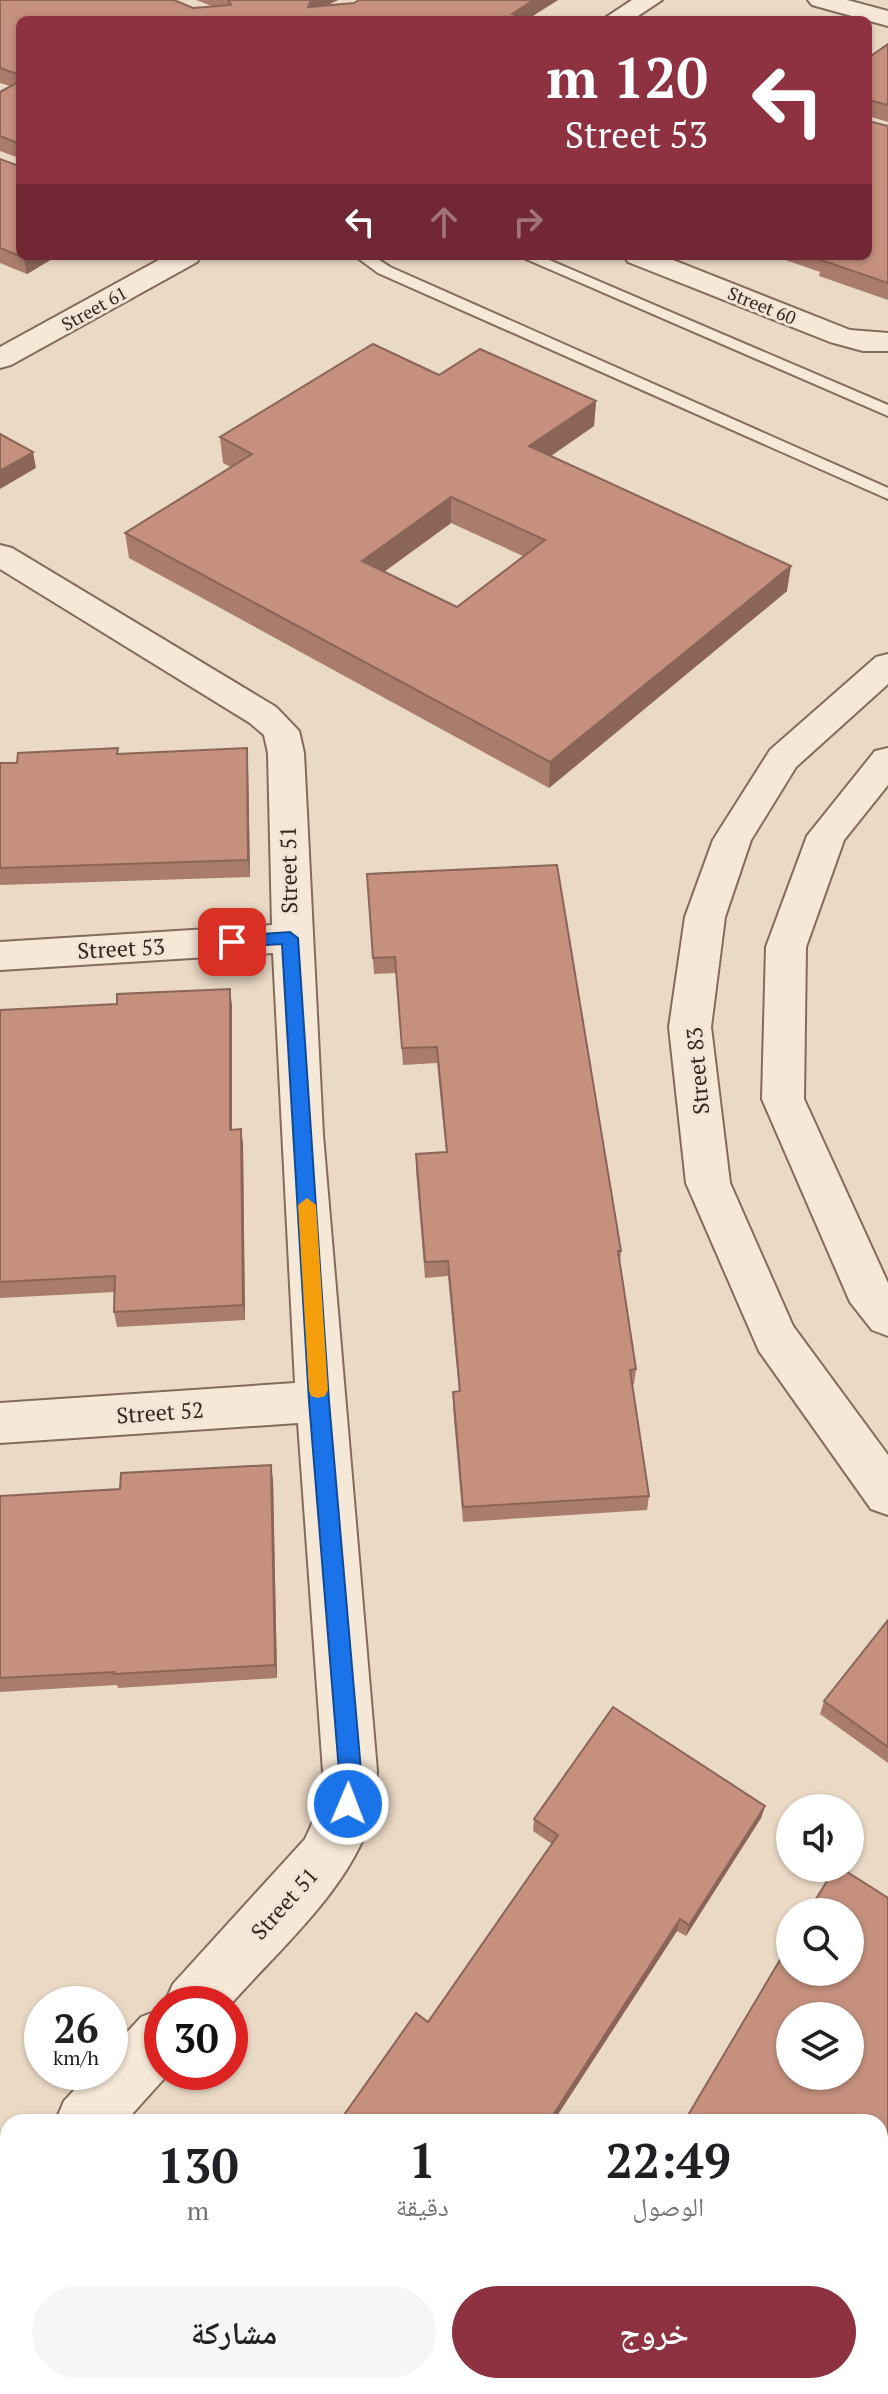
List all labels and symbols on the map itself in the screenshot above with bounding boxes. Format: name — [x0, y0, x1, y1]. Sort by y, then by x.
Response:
street label: Street 61 — [57, 280, 131, 336]
street label: Street 60 — [724, 280, 800, 330]
street label: Street 51 — [273, 826, 303, 914]
pin — [198, 908, 266, 976]
street label: Street 53 — [77, 931, 165, 965]
street label: Street 83 — [679, 1026, 715, 1116]
street label: Street 52 — [115, 1394, 205, 1430]
position arrow — [306, 1762, 390, 1846]
street label: Street 51 — [244, 1861, 324, 1945]
speed limit sign: 30 — [144, 1986, 248, 2090]

